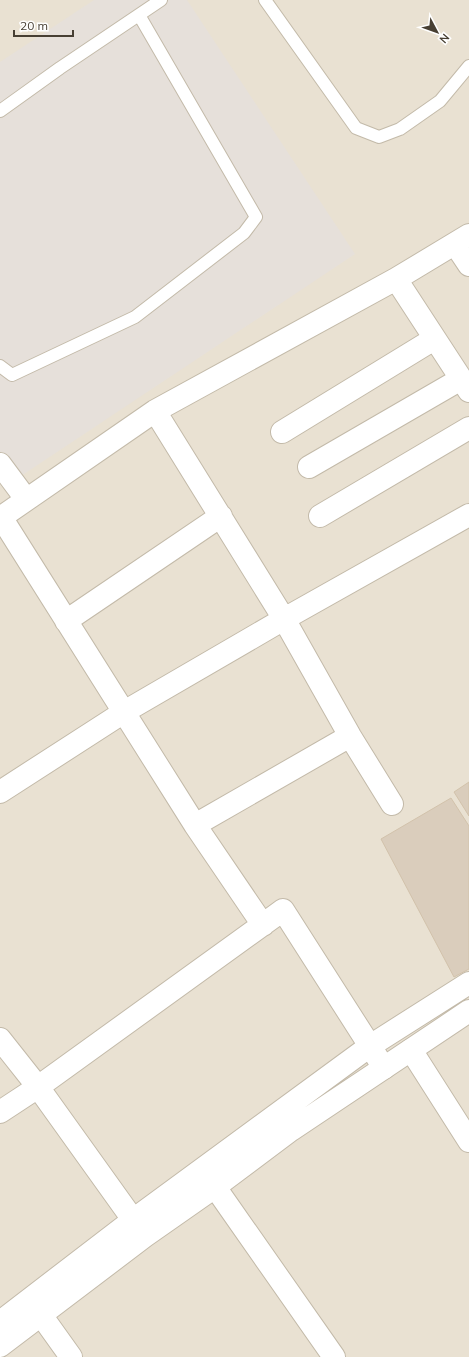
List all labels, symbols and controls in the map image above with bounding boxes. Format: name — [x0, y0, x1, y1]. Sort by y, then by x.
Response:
scale bar — [14, 12, 73, 38]
north arrow — [417, 12, 457, 52]
text: 20 m — [20, 18, 48, 33]
text: N — [437, 31, 453, 46]

